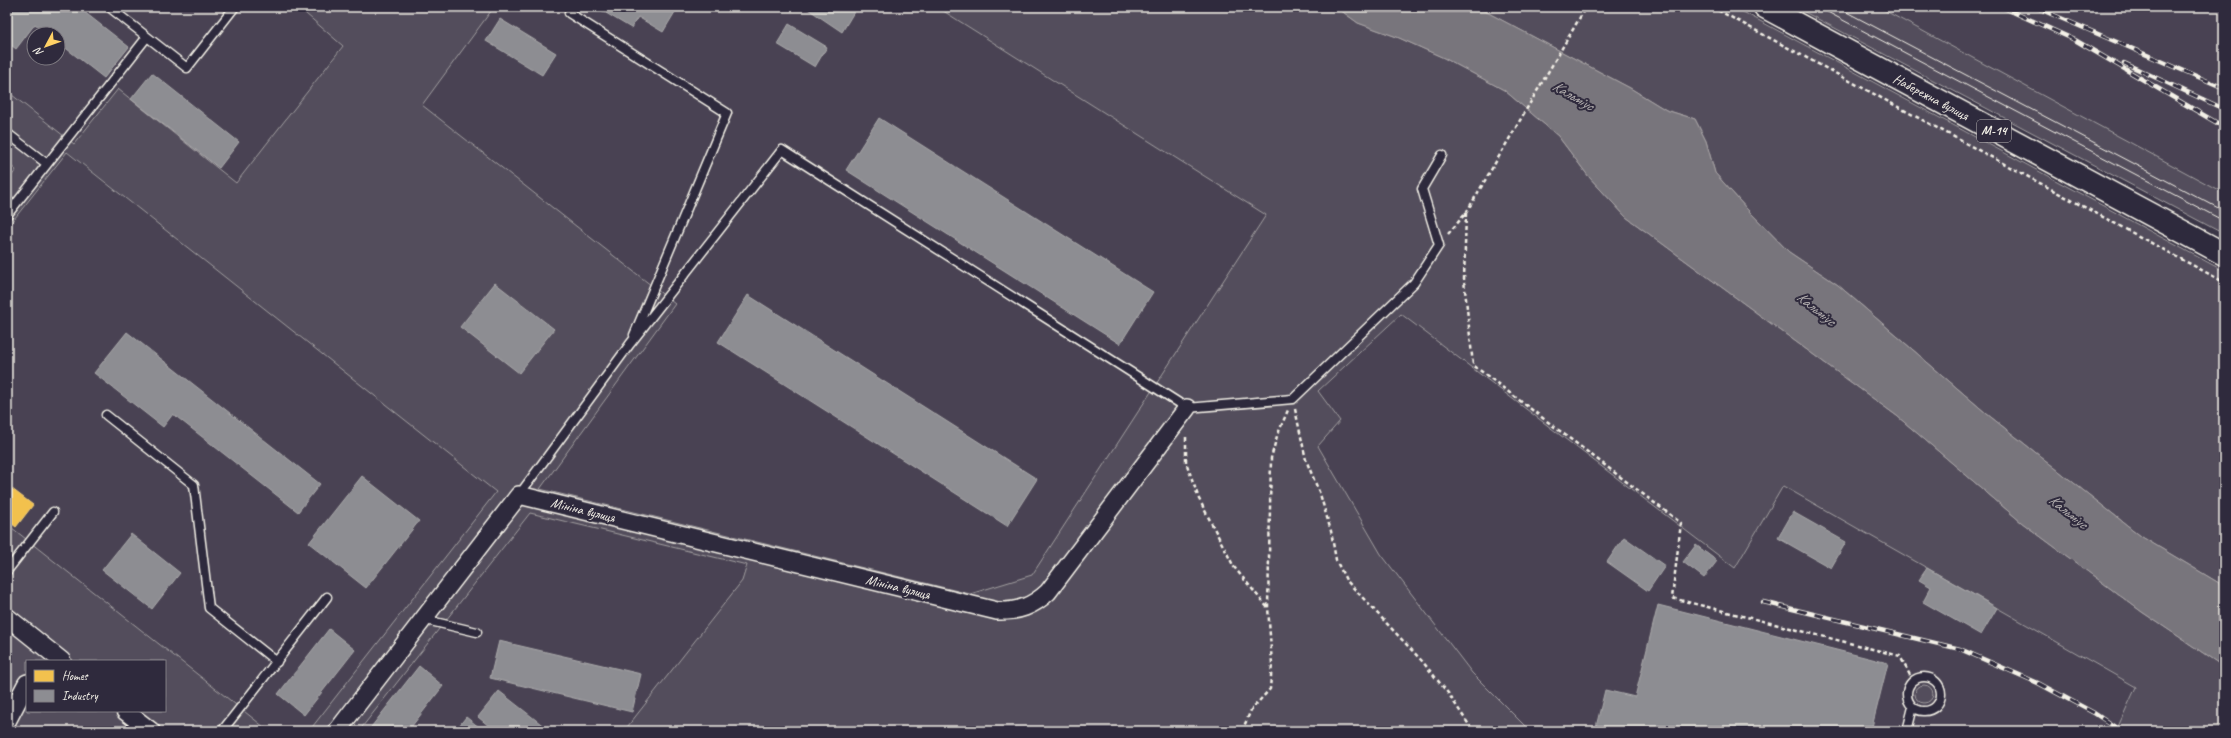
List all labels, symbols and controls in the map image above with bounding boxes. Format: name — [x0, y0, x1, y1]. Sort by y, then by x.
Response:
north arrow — [26, 26, 66, 66]
text: N — [30, 44, 46, 60]
street label: Набережна вулиця — [1890, 70, 1973, 125]
water label: Кальміус — [1549, 77, 1598, 116]
road number: М-14 — [1977, 120, 2011, 142]
water label: Кальміус — [1793, 288, 1840, 331]
water label: Кальміус — [2045, 491, 2092, 534]
street label: Мініна вулиця — [549, 494, 618, 526]
street label: Мініна вулиця — [864, 571, 933, 603]
legend — [26, 660, 166, 712]
text: Homes — [62, 668, 89, 684]
text: Industry — [62, 688, 99, 704]

